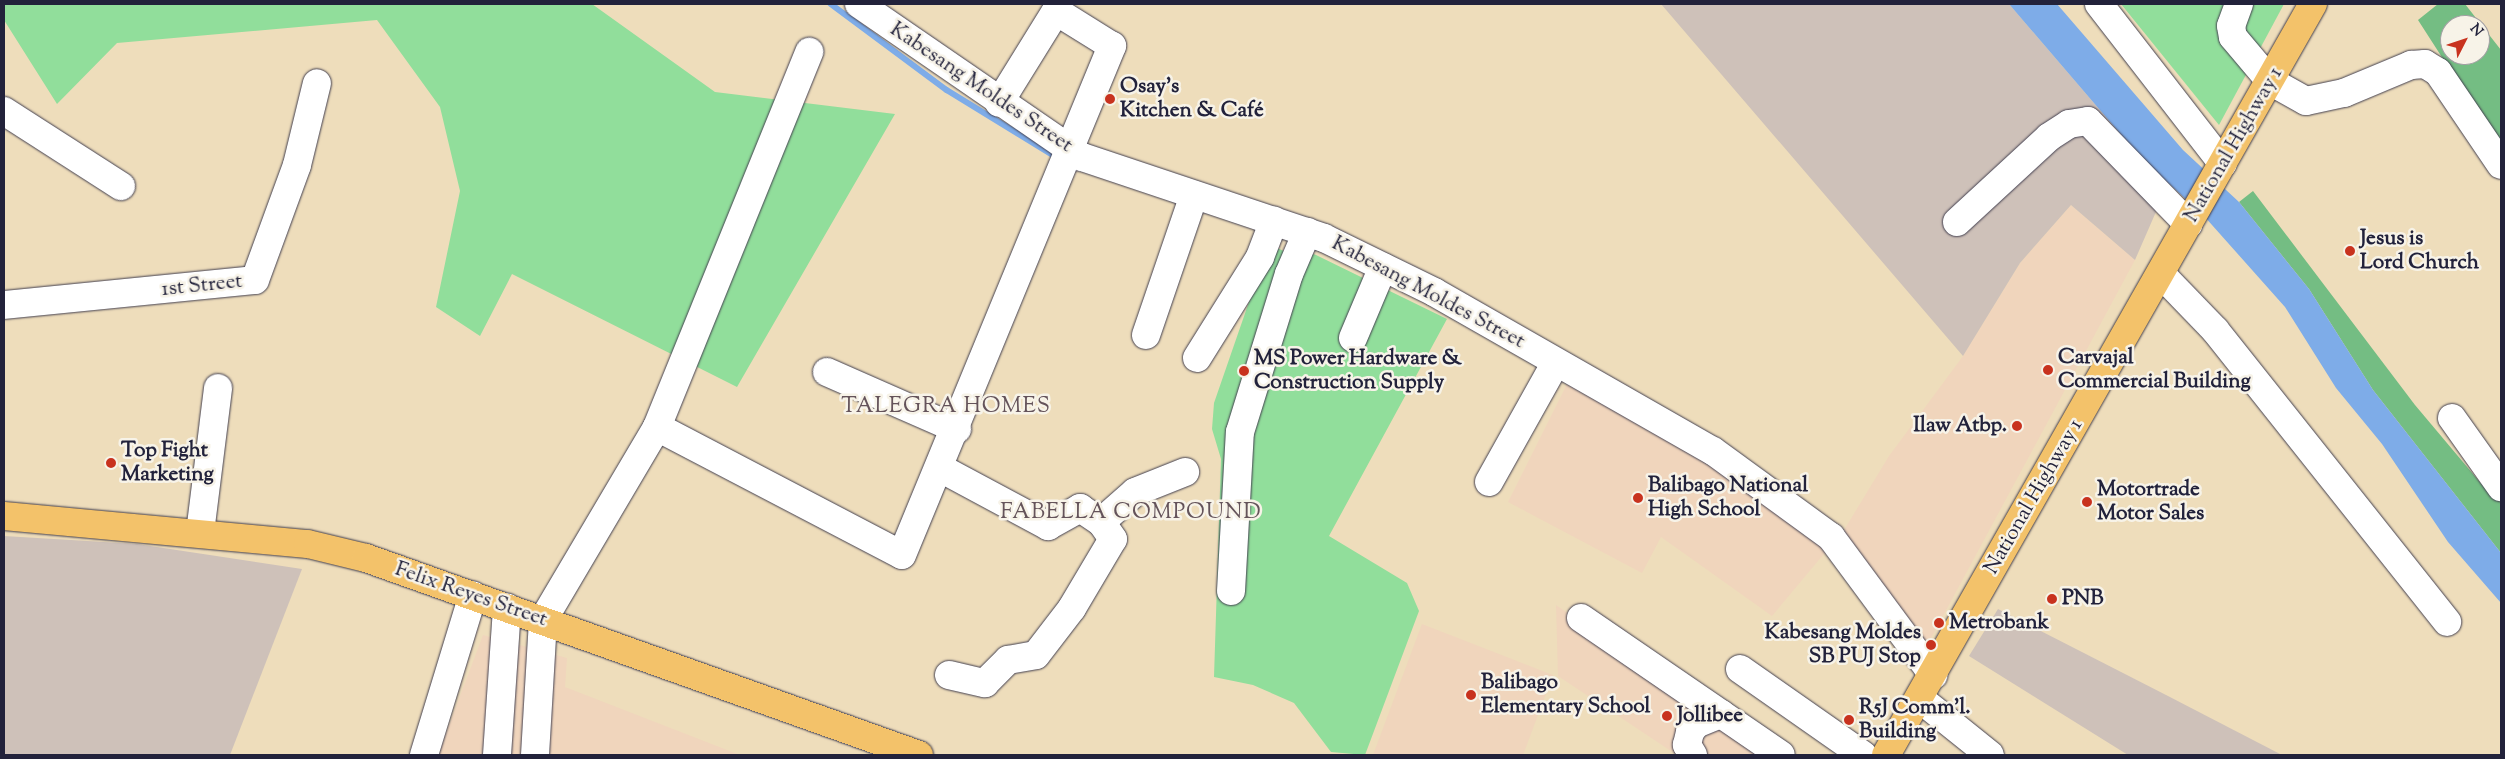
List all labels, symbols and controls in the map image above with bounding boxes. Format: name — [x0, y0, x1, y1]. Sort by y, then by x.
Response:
north arrow — [2440, 15, 2490, 65]
street label: Kabesang Moldes Street — [885, 17, 1077, 159]
text: N — [2464, 20, 2487, 42]
street label: National Highway 1 — [2179, 63, 2289, 227]
place label: Osay's Kitchen & Café — [1120, 74, 1264, 124]
marker: Osay's Kitchen & Café — [1104, 93, 1116, 105]
place label: Jesus is Lord Church — [2360, 226, 2479, 276]
street label: Kabesang Moldes Street — [1327, 231, 1529, 355]
marker: Jesus is Lord Church — [2344, 245, 2356, 257]
street label: 1st Street — [160, 269, 244, 303]
place label: Carvajal Commercial Building — [2058, 345, 2251, 395]
place label: MS Power Hardware & Construction Supply — [1254, 346, 1462, 396]
marker: Carvajal Commercial Building — [2042, 364, 2054, 376]
marker: MS Power Hardware & Construction Supply — [1238, 365, 1250, 377]
district label: TALEGRA HOMES — [840, 395, 1052, 421]
place label: Ilaw Atbp. — [1913, 413, 2007, 439]
street label: National Highway 1 — [1979, 415, 2089, 579]
marker: Ilaw Atbp. — [2011, 420, 2023, 432]
place label: Top Fight Marketing — [121, 438, 214, 488]
marker: Top Fight Marketing — [105, 457, 117, 469]
place label: Balibago National High School — [1648, 473, 1808, 523]
place label: Motortrade Motor Sales — [2097, 477, 2204, 527]
marker: Balibago National High School — [1632, 492, 1644, 504]
marker: Motortrade Motor Sales — [2081, 496, 2093, 508]
district label: FABELLA COMPOUND — [998, 501, 1264, 527]
street label: Felix Reyes Street — [391, 557, 551, 633]
place label: PNB — [2062, 586, 2104, 612]
marker: PNB — [2046, 593, 2058, 605]
place label: Metrobank — [1949, 610, 2049, 636]
marker: Metrobank — [1933, 617, 1945, 629]
place label: Kabesang Moldes SB PUJ Stop — [1764, 620, 1921, 670]
marker: Kabesang Moldes SB PUJ Stop — [1925, 639, 1937, 651]
place label: Balibago Elementary School — [1481, 670, 1650, 720]
marker: Balibago Elementary School — [1465, 689, 1477, 701]
place label: R5J Comm'l. Building — [1859, 695, 1971, 745]
place label: Jollibee — [1677, 703, 1743, 729]
marker: Jollibee — [1661, 710, 1673, 722]
marker: R5J Comm'l. Building — [1843, 714, 1855, 726]

